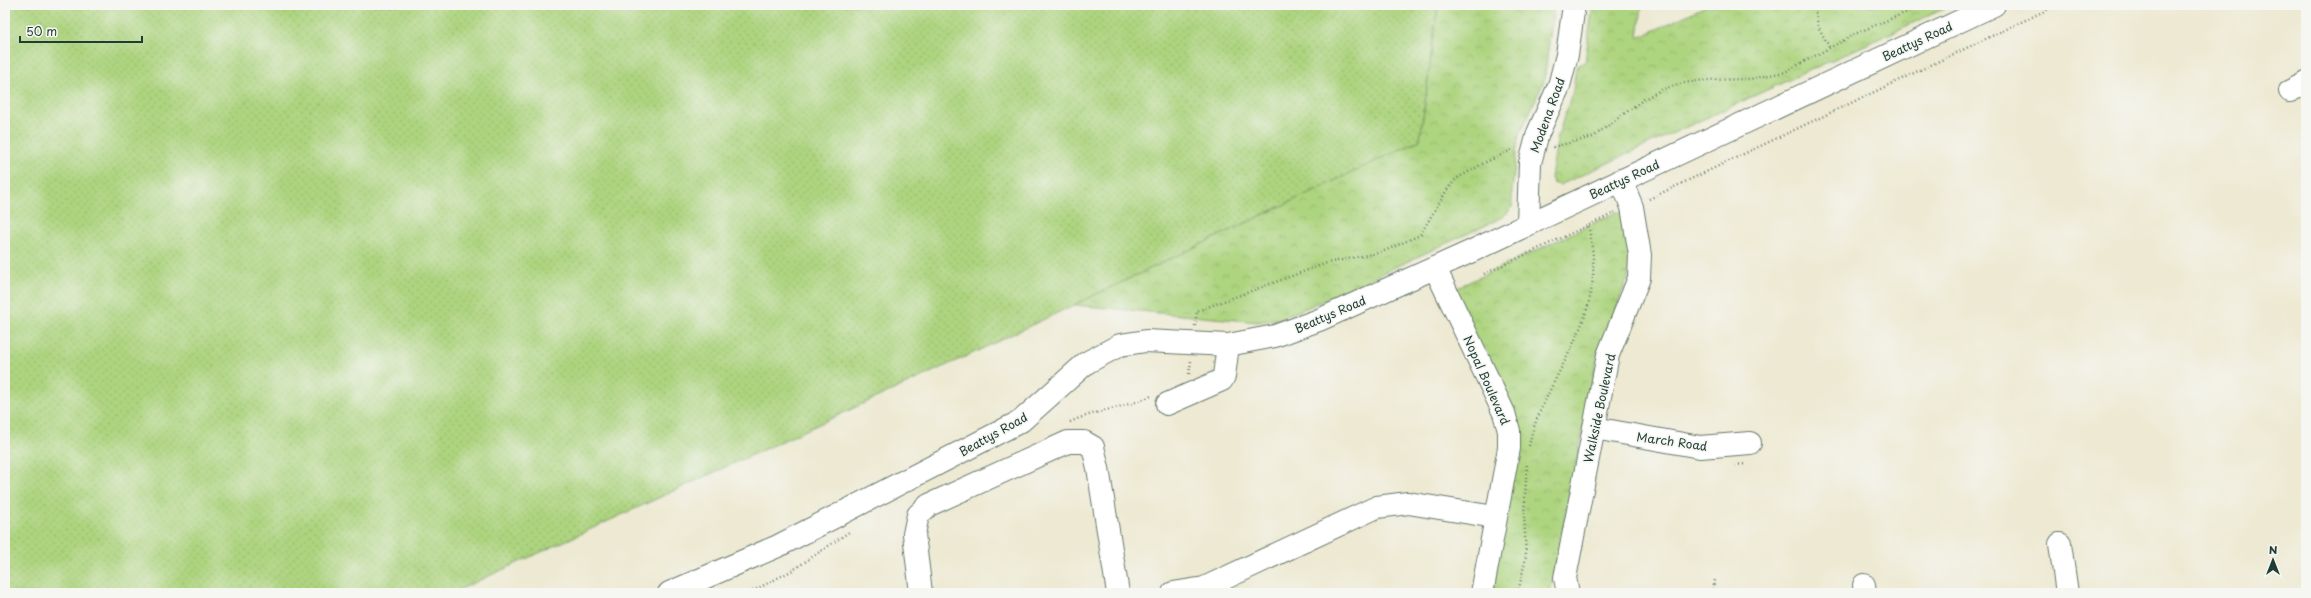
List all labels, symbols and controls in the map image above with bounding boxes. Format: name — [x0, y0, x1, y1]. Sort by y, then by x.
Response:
street label: Beattys Road — [1879, 17, 1955, 65]
scale bar — [20, 18, 142, 44]
text: 50 m — [26, 22, 57, 40]
street label: Modena Road — [1525, 75, 1569, 155]
street label: Beattys Road — [1586, 155, 1662, 203]
street label: Beattys Road — [1291, 291, 1369, 337]
street label: Nopal Boulevard — [1459, 332, 1515, 428]
street label: Walkside Boulevard — [1579, 351, 1620, 464]
street label: Beattys Road — [955, 408, 1031, 460]
street label: March Road — [1636, 427, 1708, 455]
north arrow — [2253, 540, 2293, 580]
text: N — [2269, 541, 2278, 558]

